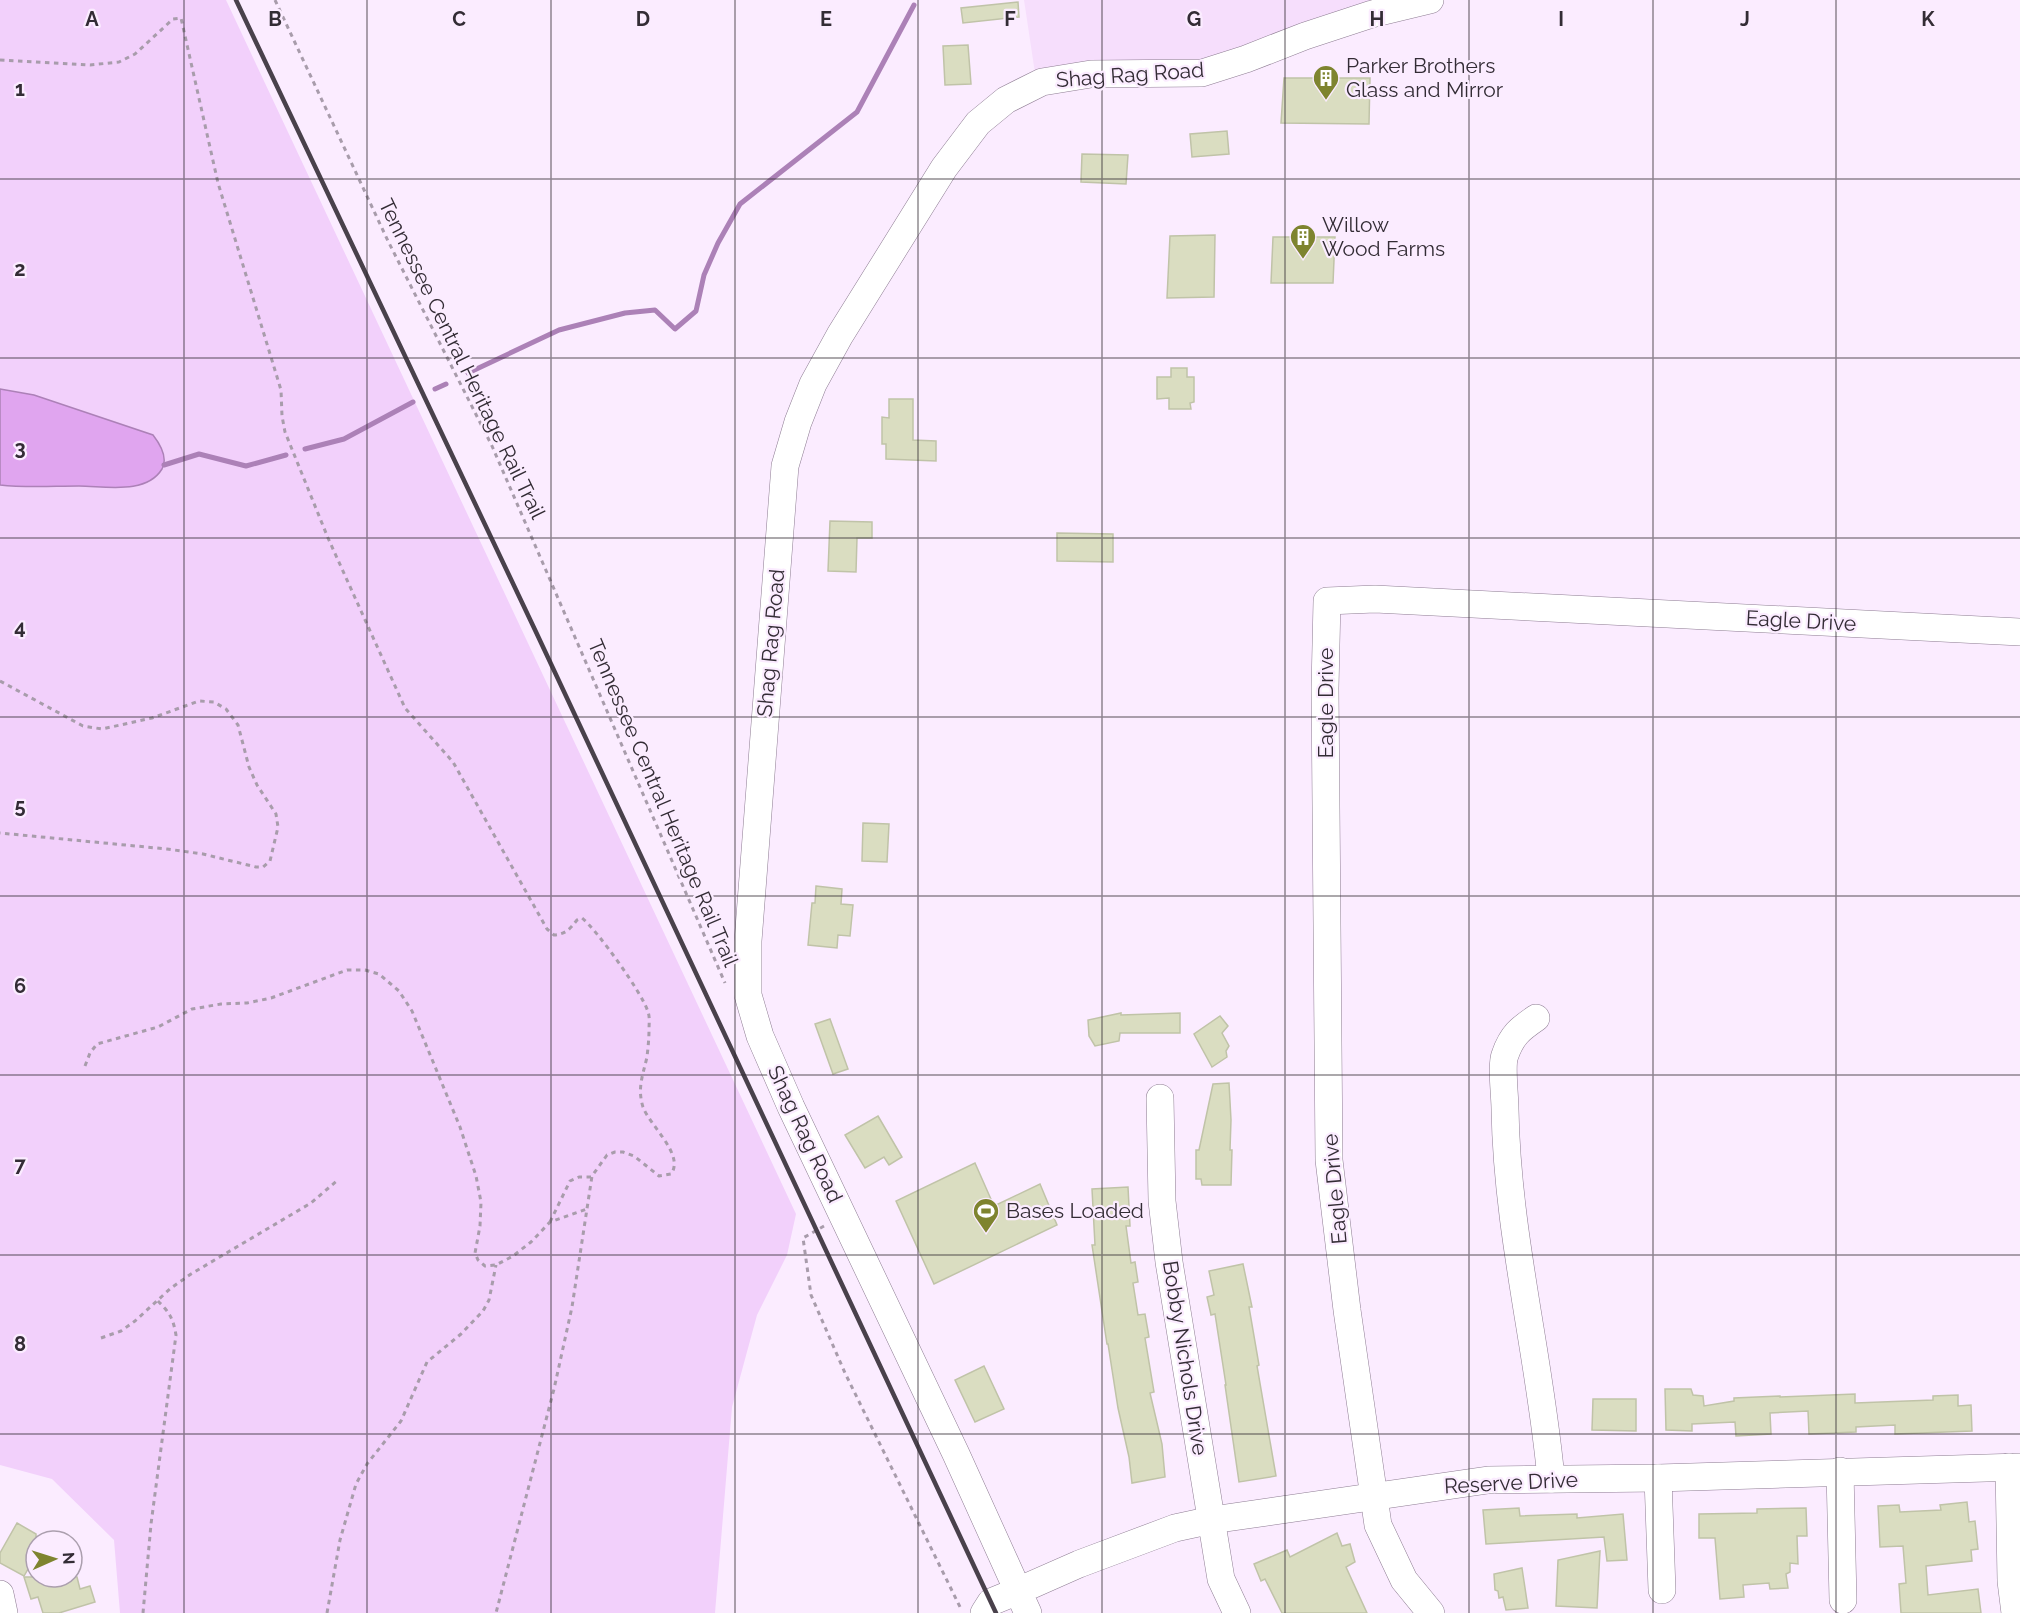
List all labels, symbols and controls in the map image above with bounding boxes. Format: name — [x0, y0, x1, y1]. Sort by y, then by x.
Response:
text: A — [85, 7, 99, 31]
text: B — [268, 7, 282, 31]
text: C — [452, 7, 466, 31]
text: D — [636, 7, 650, 31]
text: E — [820, 7, 832, 31]
text: F — [1004, 7, 1016, 31]
text: G — [1187, 7, 1201, 31]
text: H — [1370, 7, 1384, 31]
text: I — [1558, 7, 1564, 31]
text: J — [1740, 7, 1750, 31]
text: K — [1921, 7, 1935, 31]
place label: Parker Brothers Glass and Mirror — [1346, 53, 1504, 102]
street label: Shag Rag Road — [1055, 57, 1205, 92]
building icon: Parker Brothers Glass and Mirror — [1311, 63, 1341, 101]
text: 1 — [15, 77, 25, 101]
street label: Tennessee Central Heritage Rail Trail — [374, 195, 551, 523]
place label: Willow Wood Farms — [1322, 212, 1445, 261]
building icon: Willow Wood Farms — [1288, 222, 1318, 260]
text: 2 — [14, 257, 26, 281]
text: 3 — [14, 436, 26, 460]
street label: Shag Rag Road — [752, 568, 789, 718]
street label: Eagle Drive — [1745, 605, 1857, 636]
text: 4 — [14, 615, 26, 639]
street label: Tennessee Central Heritage Rail Trail — [583, 635, 744, 970]
street label: Eagle Drive — [1313, 648, 1338, 758]
text: 5 — [14, 794, 26, 818]
text: 6 — [14, 974, 26, 998]
street label: Shag Rag Road — [763, 1061, 848, 1206]
street label: Eagle Drive — [1317, 1133, 1352, 1245]
text: 7 — [14, 1153, 26, 1177]
sports icon: Bases Loaded — [971, 1196, 1001, 1234]
place label: Bases Loaded — [1006, 1198, 1144, 1223]
street label: Bobby Nichols Drive — [1158, 1259, 1213, 1457]
text: 8 — [14, 1332, 26, 1356]
street label: Reserve Drive — [1443, 1467, 1579, 1498]
north arrow — [24, 1529, 84, 1589]
text: N — [59, 1552, 78, 1565]

